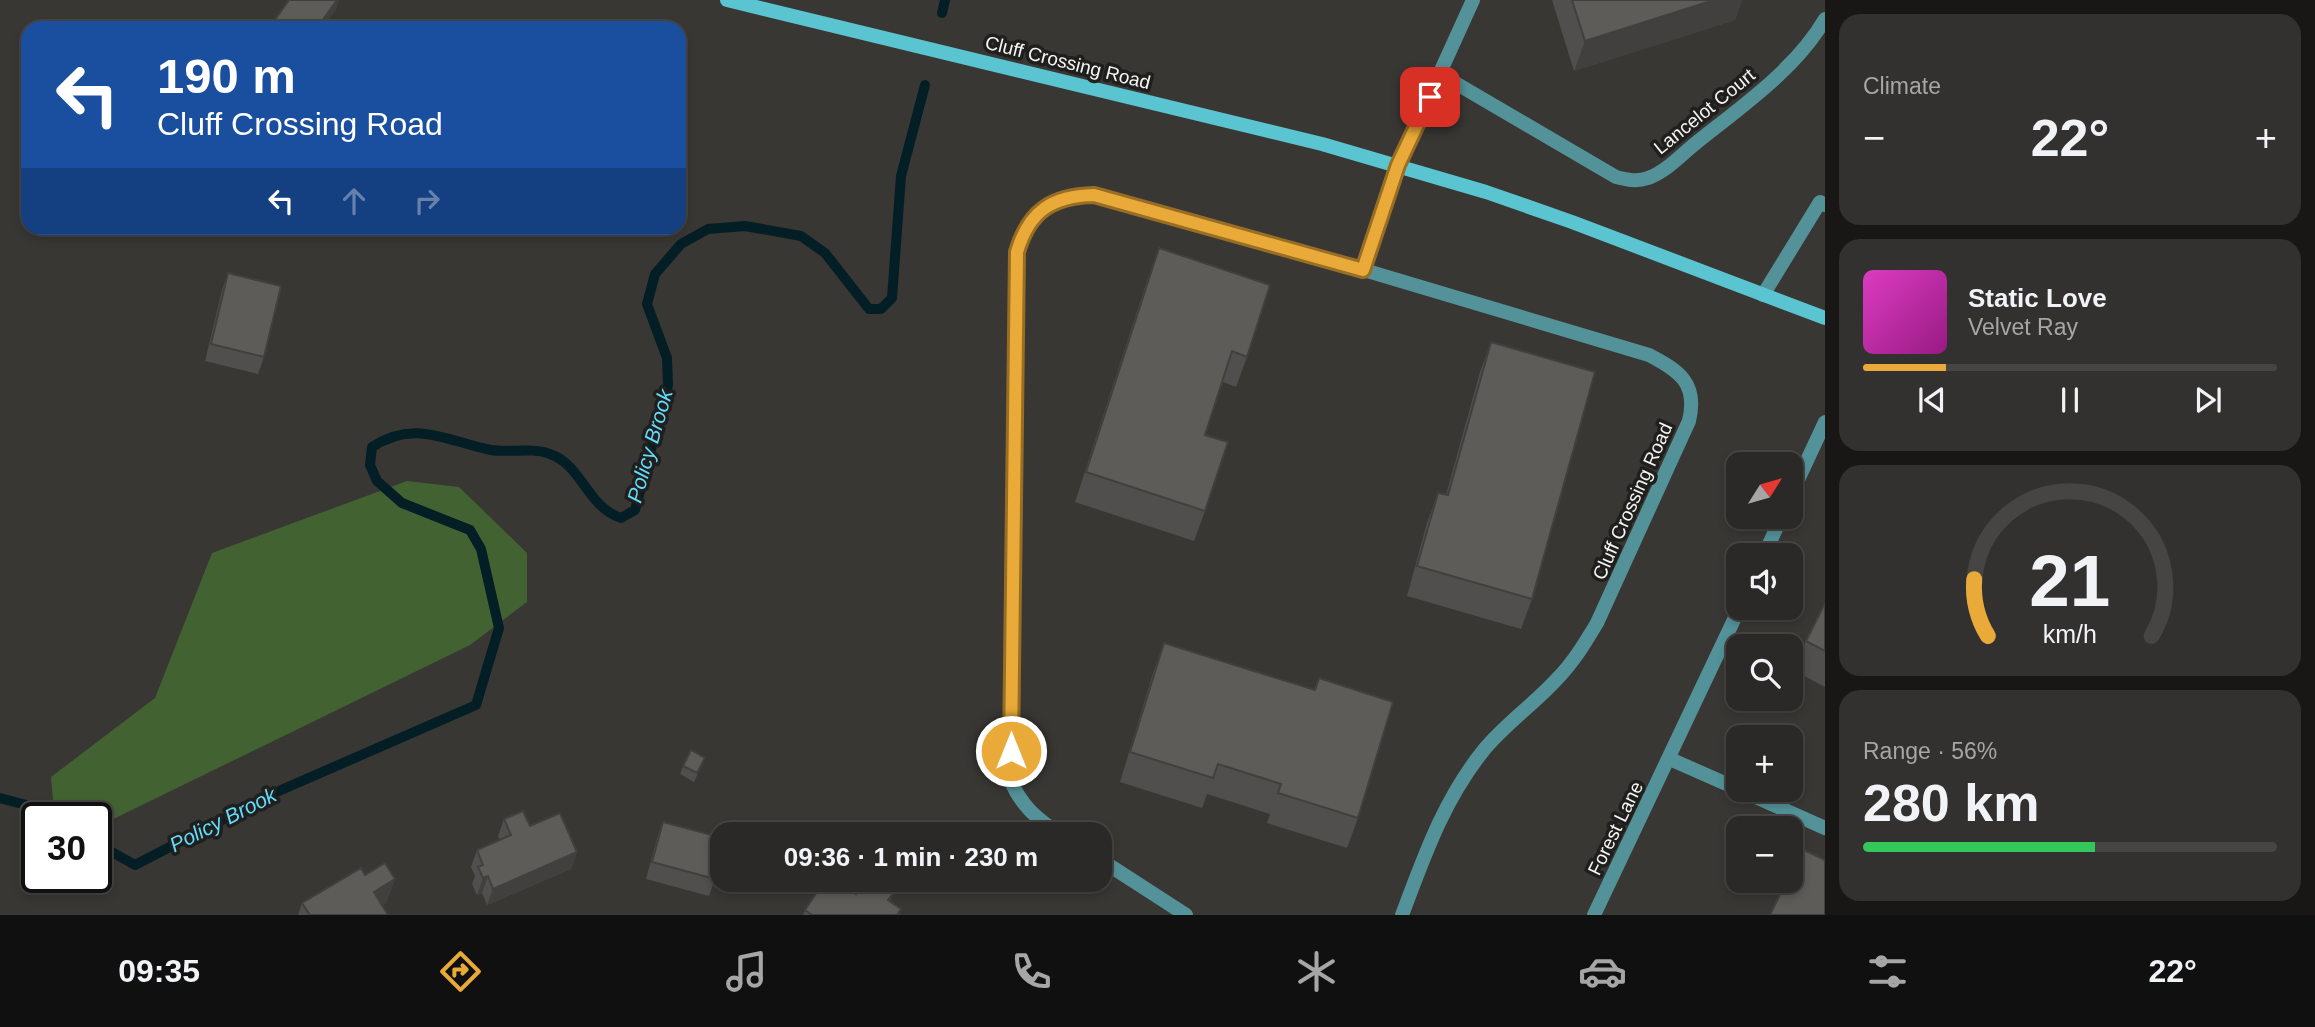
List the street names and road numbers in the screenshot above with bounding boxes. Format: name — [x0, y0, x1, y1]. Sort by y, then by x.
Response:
street label: Cluff Crossing Road — [983, 32, 1153, 93]
street label: Lancelot Court — [1650, 64, 1759, 158]
street label: Cluff Crossing Road — [1588, 419, 1677, 583]
street label: Forest Lane — [1584, 778, 1647, 878]

